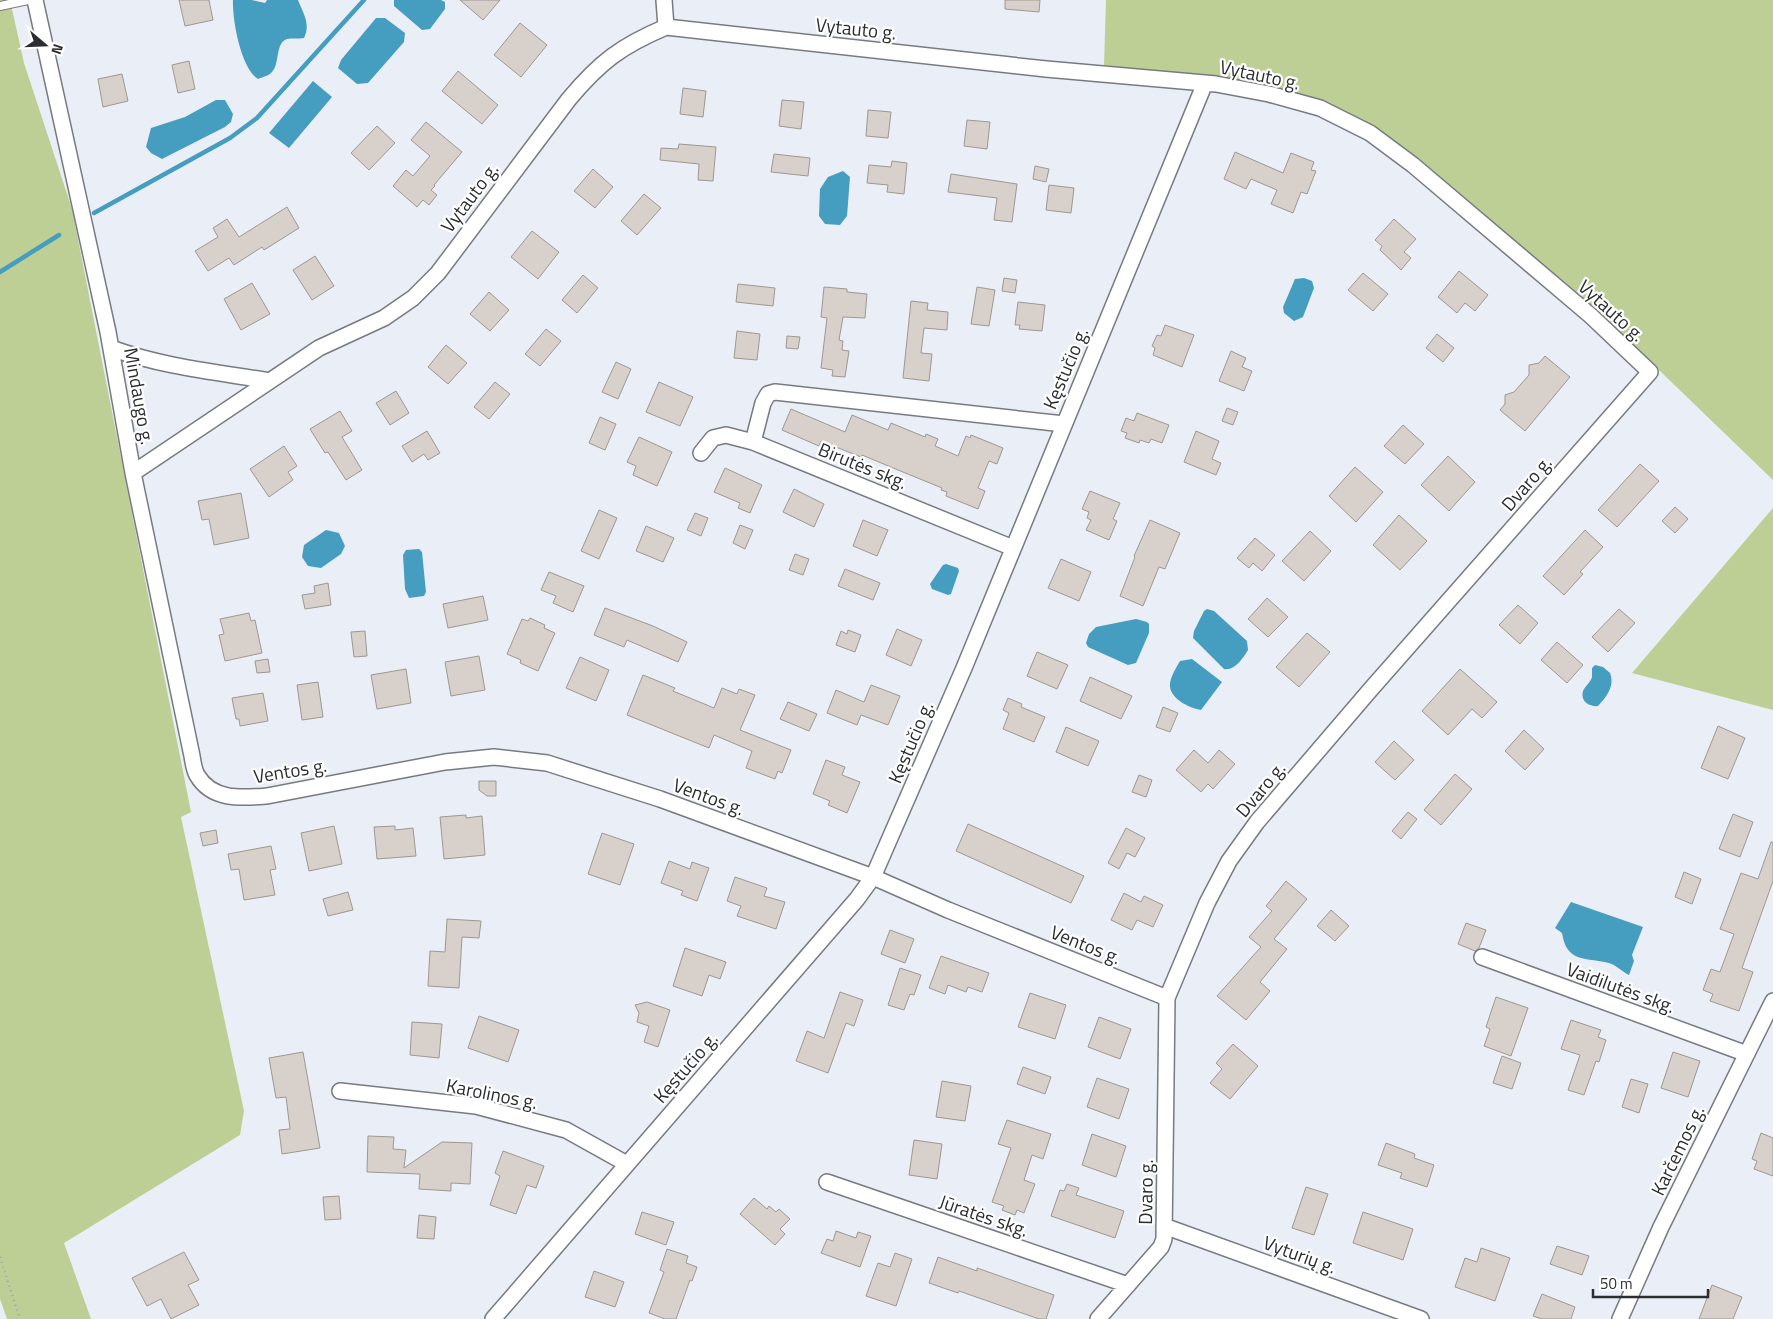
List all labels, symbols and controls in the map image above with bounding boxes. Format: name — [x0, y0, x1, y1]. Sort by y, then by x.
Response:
street label: Vytauto g. — [814, 9, 898, 47]
north arrow — [20, 20, 70, 70]
text: N — [46, 41, 69, 57]
street label: Vytauto g. — [1217, 51, 1303, 97]
street label: Vytauto g. — [433, 156, 505, 238]
street label: Vytauto g. — [1572, 272, 1652, 348]
street label: Kęstučio g. — [1035, 323, 1095, 413]
street label: Mindaugo g. — [117, 345, 163, 447]
street label: Birutės skg. — [814, 434, 912, 496]
street label: Dvaro g. — [1494, 449, 1558, 517]
street label: Kęstučio g. — [880, 697, 940, 787]
street label: Ventos g. — [251, 750, 329, 790]
street label: Dvaro g. — [1228, 755, 1292, 823]
street label: Ventos g. — [669, 770, 749, 822]
street label: Ventos g. — [1046, 917, 1126, 971]
street label: Vaidilutės skg. — [1563, 954, 1679, 1020]
street label: Kęstučio g. — [646, 1025, 724, 1109]
street label: Karolinos g. — [444, 1070, 540, 1116]
street label: Karčemos g. — [1643, 1100, 1711, 1200]
street label: Dvaro g. — [1130, 1159, 1160, 1225]
street label: Jūratės skg. — [936, 1186, 1032, 1244]
street label: Vyturių g. — [1259, 1227, 1341, 1281]
scale bar — [1593, 1266, 1708, 1298]
text: 50 m — [1600, 1272, 1633, 1295]

